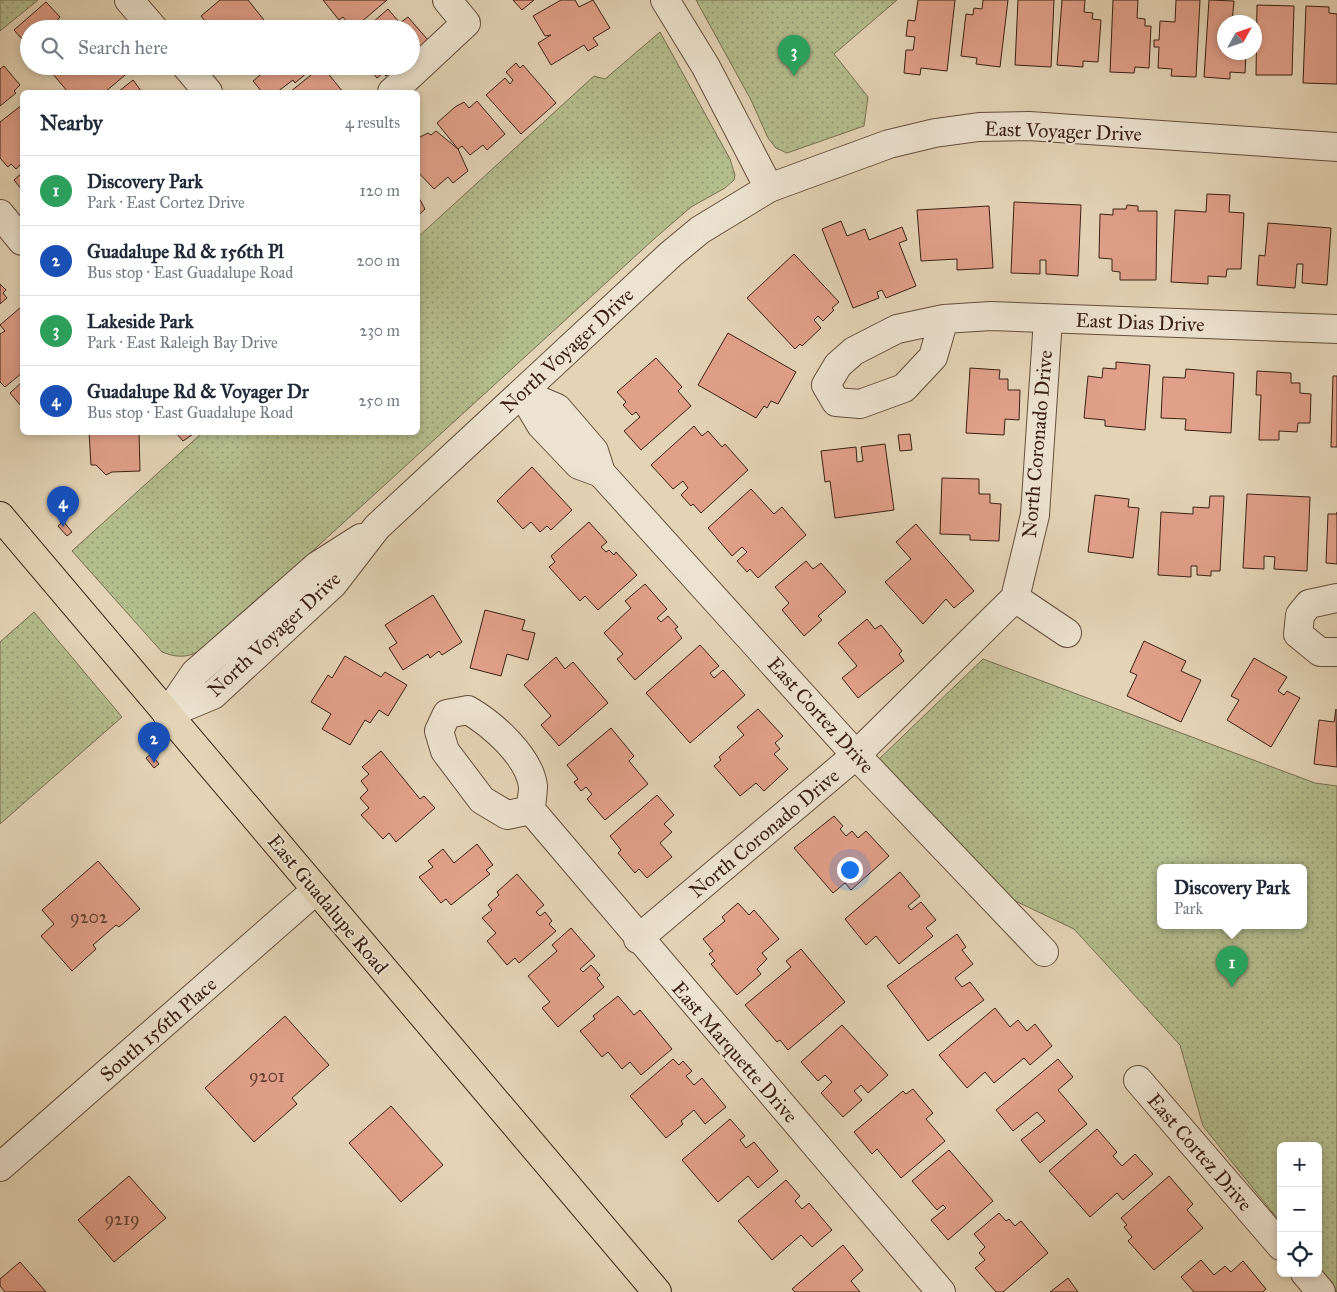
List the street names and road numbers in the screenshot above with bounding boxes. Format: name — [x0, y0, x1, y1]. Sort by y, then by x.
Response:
street label: East Voyager Drive — [984, 116, 1142, 147]
street label: North Voyager Drive — [496, 282, 639, 418]
street label: East Dias Drive — [1075, 308, 1205, 336]
street label: North Coronado Drive — [1017, 349, 1057, 539]
street label: North Voyager Drive — [203, 566, 346, 702]
street label: East Cortez Drive — [763, 652, 879, 778]
street label: North Coronado Drive — [684, 763, 844, 903]
street label: East Guadalupe Road — [263, 829, 393, 979]
street label: South 156th Place — [95, 972, 221, 1086]
street label: East Marquette Drive — [666, 976, 803, 1128]
street label: East Cortez Drive — [1142, 1088, 1258, 1216]

